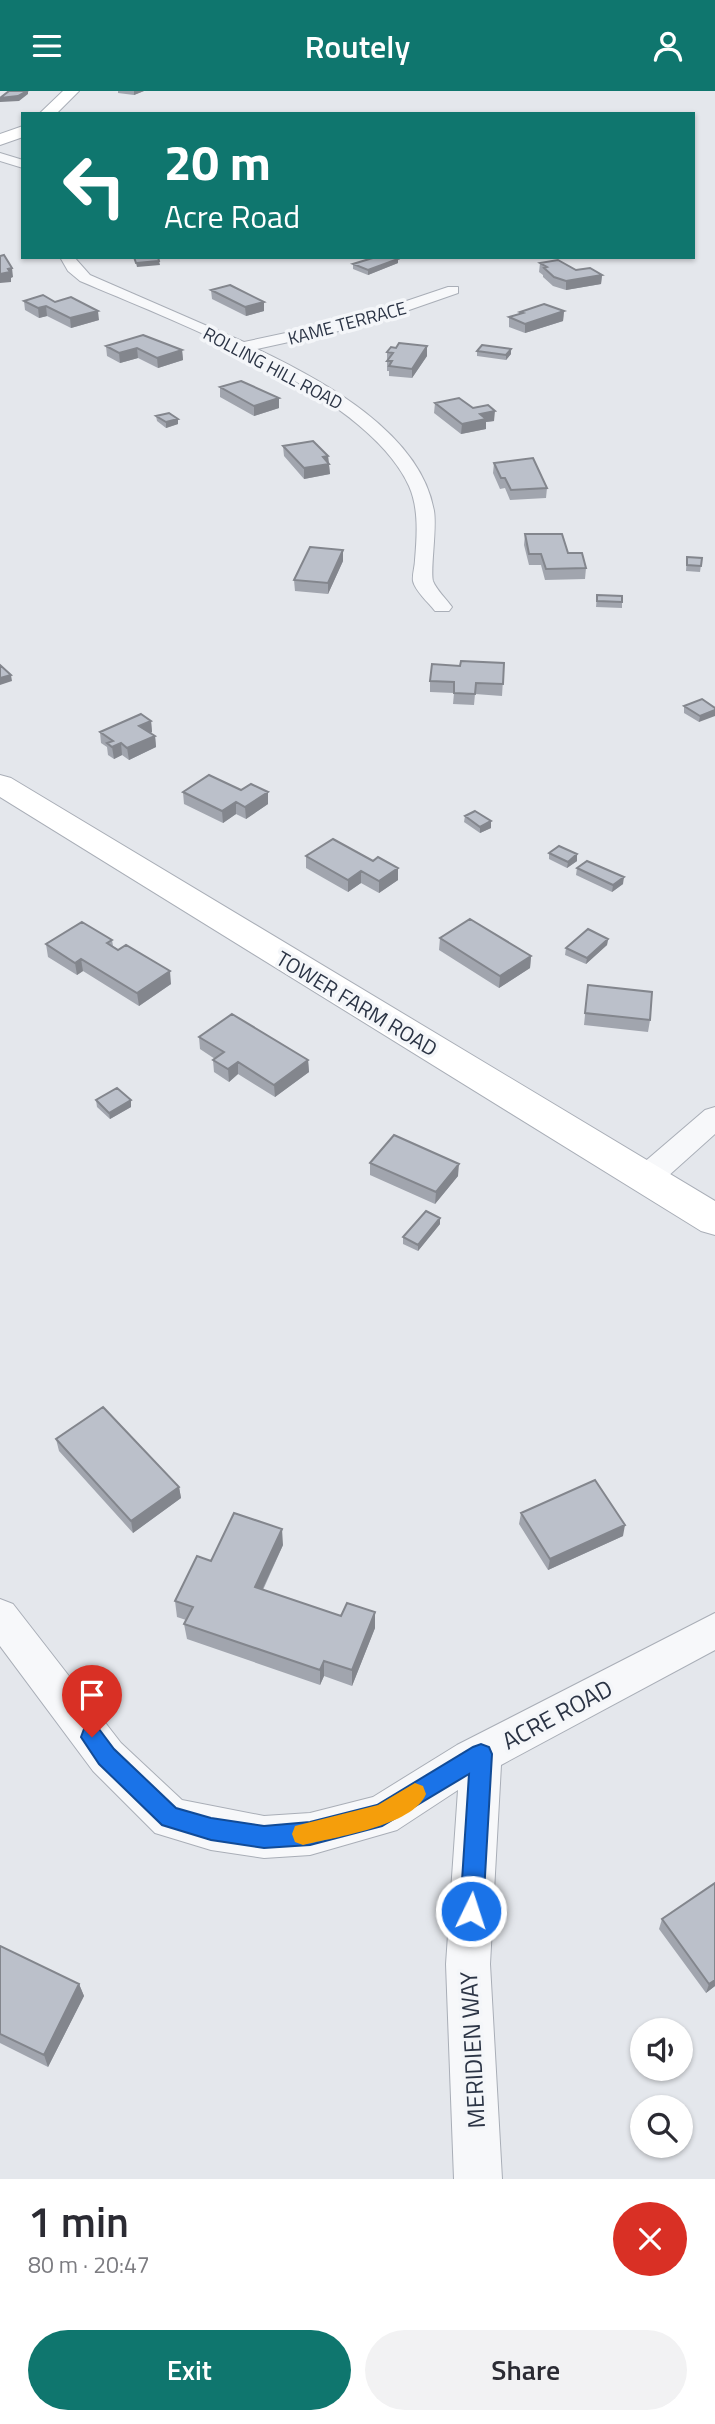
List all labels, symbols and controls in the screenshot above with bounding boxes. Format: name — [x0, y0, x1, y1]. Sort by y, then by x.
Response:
text: Routely — [305, 22, 410, 70]
icon: menu — [28, 27, 66, 65]
icon: person — [649, 27, 687, 65]
text: 20 m — [164, 124, 271, 199]
icon: left — [49, 140, 140, 231]
text: Acre Road — [164, 192, 300, 240]
street label: KAME TERRACE — [285, 294, 409, 352]
street label: ROLLING HILL ROAD — [198, 320, 348, 416]
street label: TOWER FARM ROAD — [270, 942, 444, 1064]
pin — [62, 1665, 122, 1737]
street label: ACRE ROAD — [495, 1670, 619, 1758]
icon: arrive — [73, 1676, 111, 1714]
position arrow — [434, 1874, 508, 1948]
street label: MERIDIEN WAY — [450, 1971, 494, 2129]
map controls — [630, 2018, 693, 2158]
button: sound — [630, 2018, 693, 2081]
button: search — [630, 2095, 693, 2158]
text: 1 min — [28, 2189, 129, 2253]
button: close — [613, 2202, 687, 2276]
text: 80 m · 20:47 — [28, 2247, 150, 2282]
button: Exit — [28, 2330, 351, 2410]
button: Share — [365, 2330, 687, 2410]

